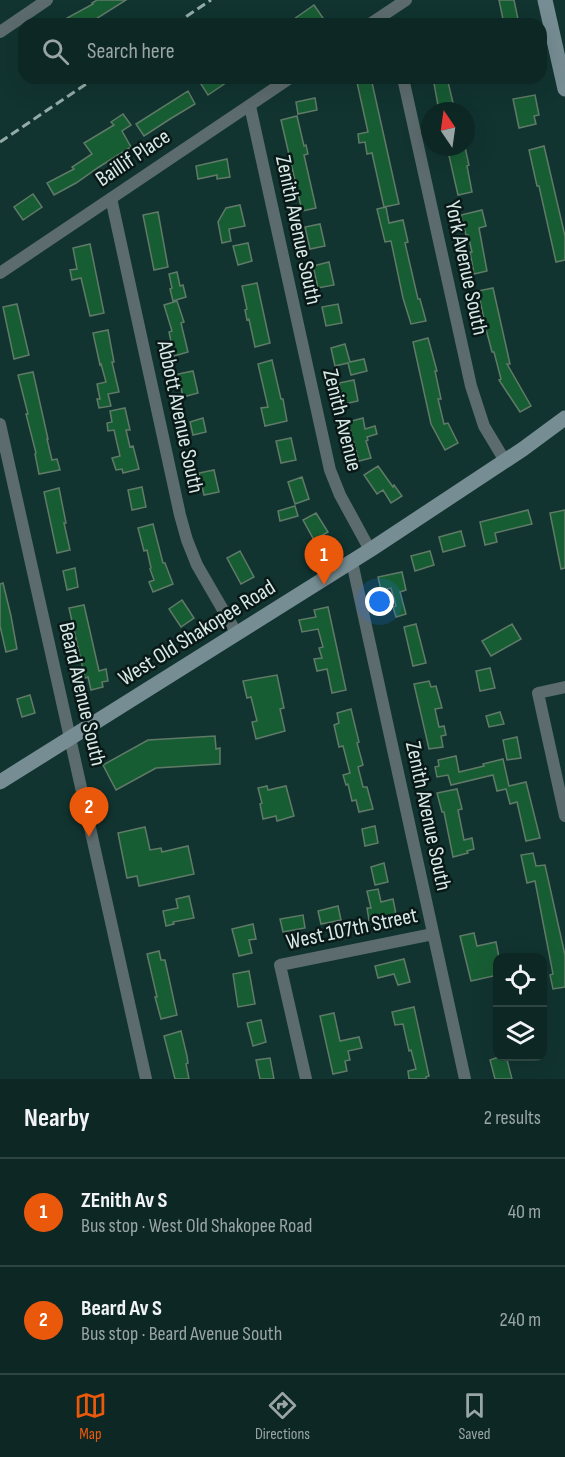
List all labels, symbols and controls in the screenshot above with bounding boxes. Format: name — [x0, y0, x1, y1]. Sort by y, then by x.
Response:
search box — [18, 18, 547, 84]
icon: search — [39, 35, 72, 68]
text: Search here — [87, 38, 174, 65]
north arrow — [421, 102, 475, 156]
street label: Baillif Place — [90, 123, 176, 193]
street label: Zenith Avenue South — [269, 153, 327, 307]
street label: York Avenue South — [439, 198, 493, 338]
street label: Abbott Avenue South — [150, 337, 209, 496]
street label: Zenith Avenue — [316, 366, 368, 474]
pin: 1 — [304, 536, 344, 585]
street label: West Old Shakopee Road — [114, 574, 280, 692]
your location — [365, 587, 394, 616]
street label: Beard Avenue South — [52, 619, 112, 769]
street label: Zenith Avenue South — [399, 739, 457, 893]
pin: 2 — [70, 788, 109, 837]
street label: West 107th Street — [284, 902, 420, 956]
map controls — [493, 953, 547, 1061]
button: locate — [493, 953, 547, 1007]
button: layers — [493, 1007, 547, 1061]
text: Nearby — [24, 1103, 90, 1134]
text: 2 results — [484, 1106, 541, 1130]
text: ZEnith Av S — [81, 1187, 168, 1214]
text: 1 — [40, 1200, 47, 1224]
text: 40 m — [508, 1200, 541, 1224]
text: Bus stop · West Old Shakopee Road — [81, 1214, 312, 1238]
text: Beard Av S — [81, 1295, 162, 1322]
text: 2 — [39, 1308, 48, 1332]
text: 240 m — [500, 1308, 541, 1332]
text: Bus stop · Beard Avenue South — [81, 1322, 282, 1346]
tab: Map — [74, 1389, 107, 1444]
tab: Directions — [255, 1389, 310, 1444]
tab: Saved — [458, 1389, 491, 1444]

